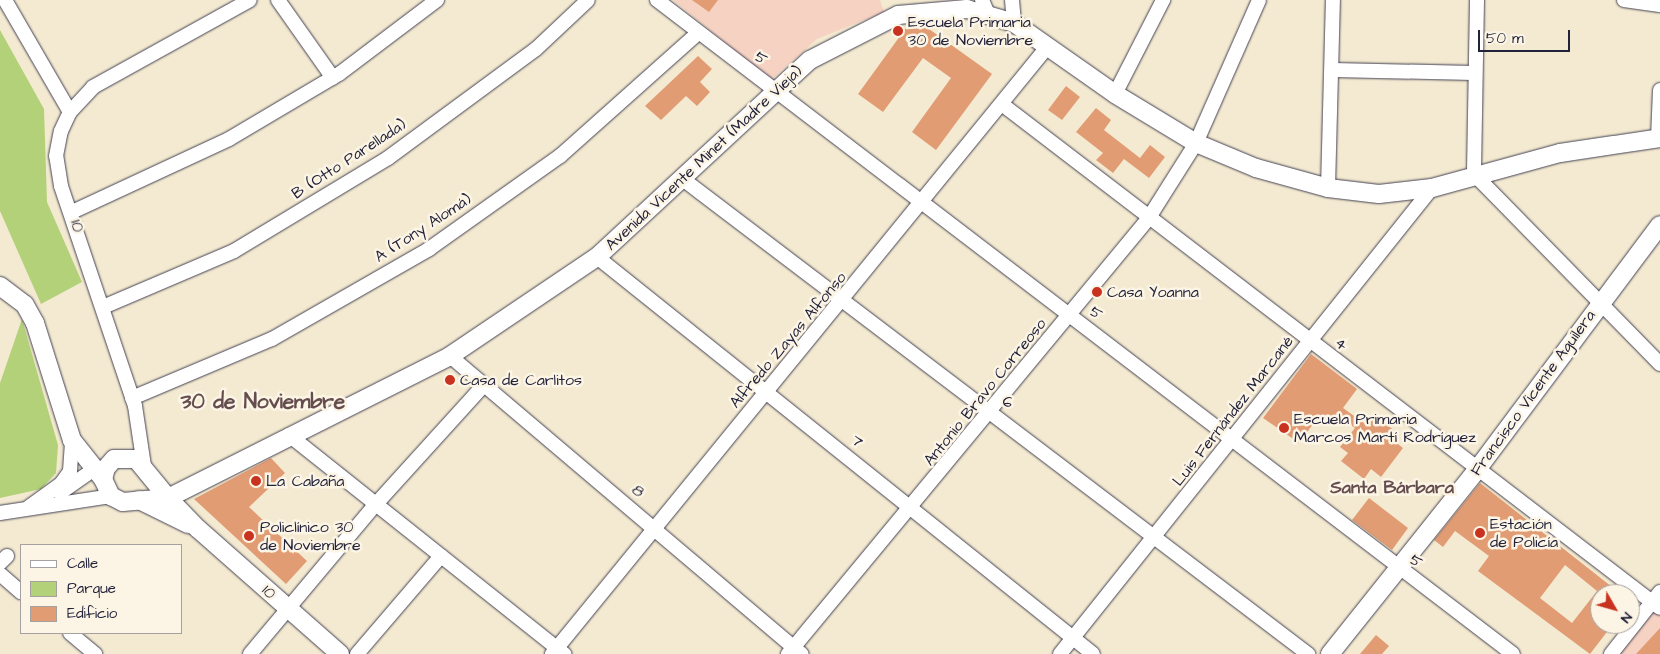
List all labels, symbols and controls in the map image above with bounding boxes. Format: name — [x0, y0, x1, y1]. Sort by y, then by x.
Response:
place label: Escuela Primaria 30 de Noviembre — [908, 12, 1033, 50]
scale bar — [1480, 20, 1572, 52]
marker: Escuela Primaria 30 de Noviembre — [892, 25, 904, 37]
text: 50 m — [1486, 28, 1524, 49]
street label: 5 — [751, 47, 771, 69]
street label: Avenida Vicente Minet (Madre Vieja) — [602, 62, 806, 254]
street label: B (Otto Parellada) — [288, 115, 410, 203]
street label: A (Tony Alomá) — [371, 190, 475, 266]
street label: 10 — [66, 217, 88, 235]
street label: Alfredo Zayas Alfonso — [725, 268, 851, 412]
place label: Casa Yoanna — [1107, 282, 1199, 302]
marker: Casa Yoanna — [1091, 286, 1103, 298]
street label: 5 — [1086, 302, 1106, 324]
street label: Francisco Vicente Aguilera — [1466, 306, 1600, 480]
street label: Antonio Bravo Correoso — [920, 314, 1050, 470]
street label: Luis Fernández Marcané — [1168, 332, 1298, 490]
street label: 4 — [1331, 333, 1351, 355]
place label: Casa de Carlitos — [460, 370, 582, 390]
marker: Casa de Carlitos — [444, 374, 456, 386]
district label: 30 de Noviembre — [181, 389, 345, 415]
street label: 6 — [998, 391, 1018, 413]
place label: Escuela Primaria Marcos Martí Rodríguez — [1294, 409, 1476, 447]
marker: Escuela Primaria Marcos Martí Rodríguez — [1278, 422, 1290, 434]
street label: 7 — [847, 430, 867, 452]
place label: La Cabaña — [266, 471, 344, 491]
marker: La Cabaña — [250, 475, 262, 487]
district label: Santa Bárbara — [1330, 477, 1454, 499]
street label: 8 — [628, 480, 648, 502]
place label: Estación de Policía — [1490, 514, 1558, 552]
place label: Policlínico 30 de Noviembre — [260, 517, 361, 555]
marker: Estación de Policía — [1474, 527, 1486, 539]
marker: Policlínico 30 de Noviembre — [242, 529, 256, 543]
legend — [20, 544, 182, 634]
street label: 5 — [1406, 550, 1426, 572]
text: Calle — [67, 553, 98, 574]
text: Parque — [67, 578, 116, 599]
street label: 10 — [258, 581, 280, 603]
north arrow — [1590, 584, 1640, 634]
text: Edificio — [67, 603, 117, 624]
text: N — [1615, 608, 1637, 627]

